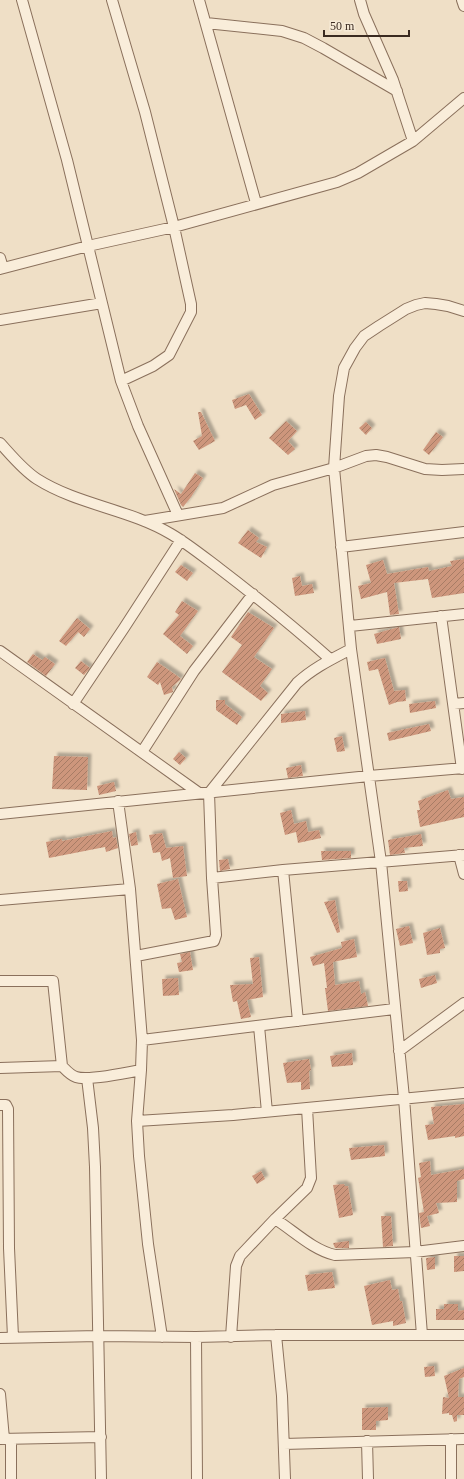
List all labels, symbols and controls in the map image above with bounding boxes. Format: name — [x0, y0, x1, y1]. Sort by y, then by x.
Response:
scale bar — [324, 12, 409, 38]
text: 50 m — [330, 19, 355, 33]

